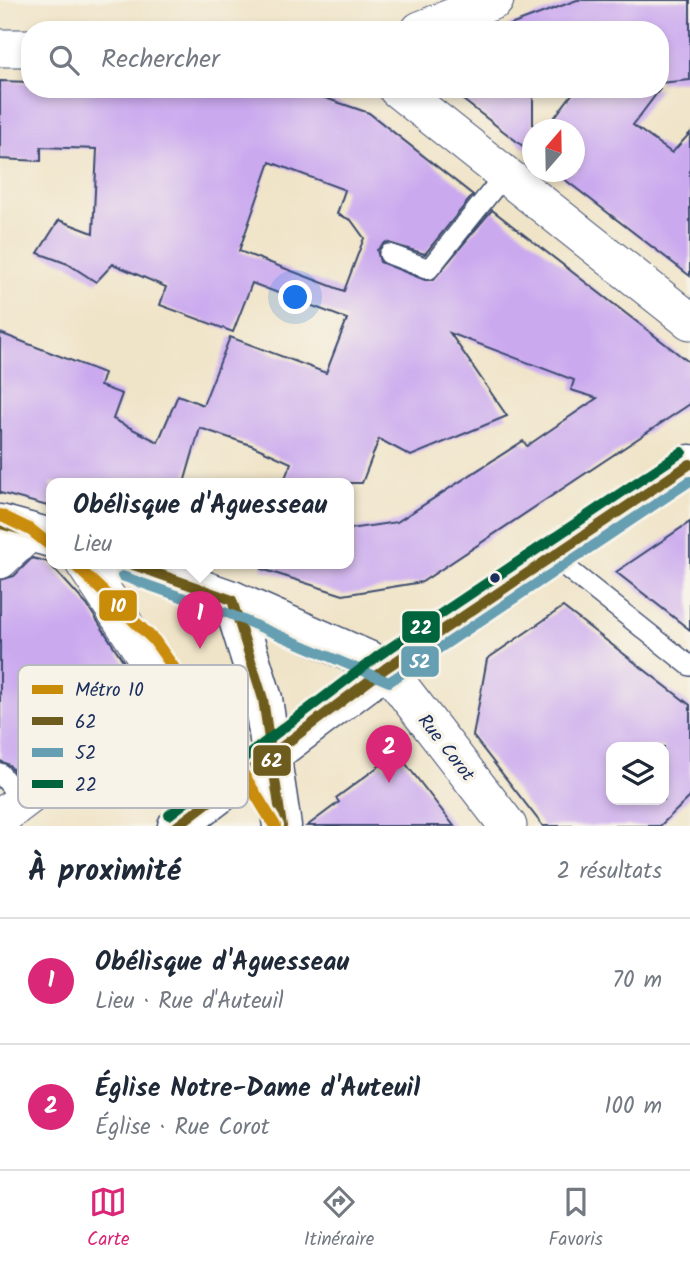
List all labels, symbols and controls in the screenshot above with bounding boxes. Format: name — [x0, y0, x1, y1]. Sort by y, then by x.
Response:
search box — [21, 21, 669, 98]
text: Rechercher — [101, 39, 220, 81]
icon: search — [45, 41, 83, 79]
north arrow — [522, 119, 585, 182]
your location — [278, 280, 312, 314]
popup — [46, 478, 354, 569]
text: Obélisque d'Aguesseau — [73, 485, 327, 527]
text: Lieu — [73, 527, 112, 563]
unlabelled marker — [488, 571, 502, 585]
line badge: 10 — [98, 589, 138, 622]
pin: 1 — [177, 591, 223, 649]
text: 10 — [110, 592, 126, 622]
line badge: 22 — [401, 610, 441, 644]
text: 22 — [410, 614, 432, 644]
line badge: 52 — [400, 645, 440, 678]
text: 52 — [409, 648, 430, 678]
legend — [18, 665, 248, 808]
text: Métro 10 — [75, 676, 144, 706]
text: 62 — [75, 708, 97, 738]
street label: Rue Corot — [409, 708, 482, 789]
pin: 2 — [366, 725, 412, 783]
text: 52 — [75, 739, 96, 769]
map controls — [606, 742, 669, 805]
button: layers — [606, 742, 669, 805]
line badge: 62 — [252, 744, 292, 777]
text: 62 — [261, 747, 283, 777]
text: 22 — [75, 771, 97, 801]
text: À proximité — [28, 848, 181, 896]
text: 2 résultats — [557, 854, 662, 890]
text: Obélisque d'Aguesseau — [95, 942, 349, 984]
text: 1 — [48, 963, 54, 999]
text: 70 m — [612, 963, 662, 999]
text: Lieu · Rue d'Auteuil — [95, 984, 284, 1020]
text: Église Notre-Dame d'Auteuil — [95, 1068, 420, 1110]
text: 2 — [44, 1089, 58, 1125]
text: 100 m — [604, 1089, 662, 1125]
text: Église · Rue Corot — [95, 1110, 270, 1146]
tab: Carte — [87, 1183, 130, 1255]
tab: Itinéraire — [304, 1183, 374, 1255]
tab: Favoris — [549, 1183, 603, 1255]

